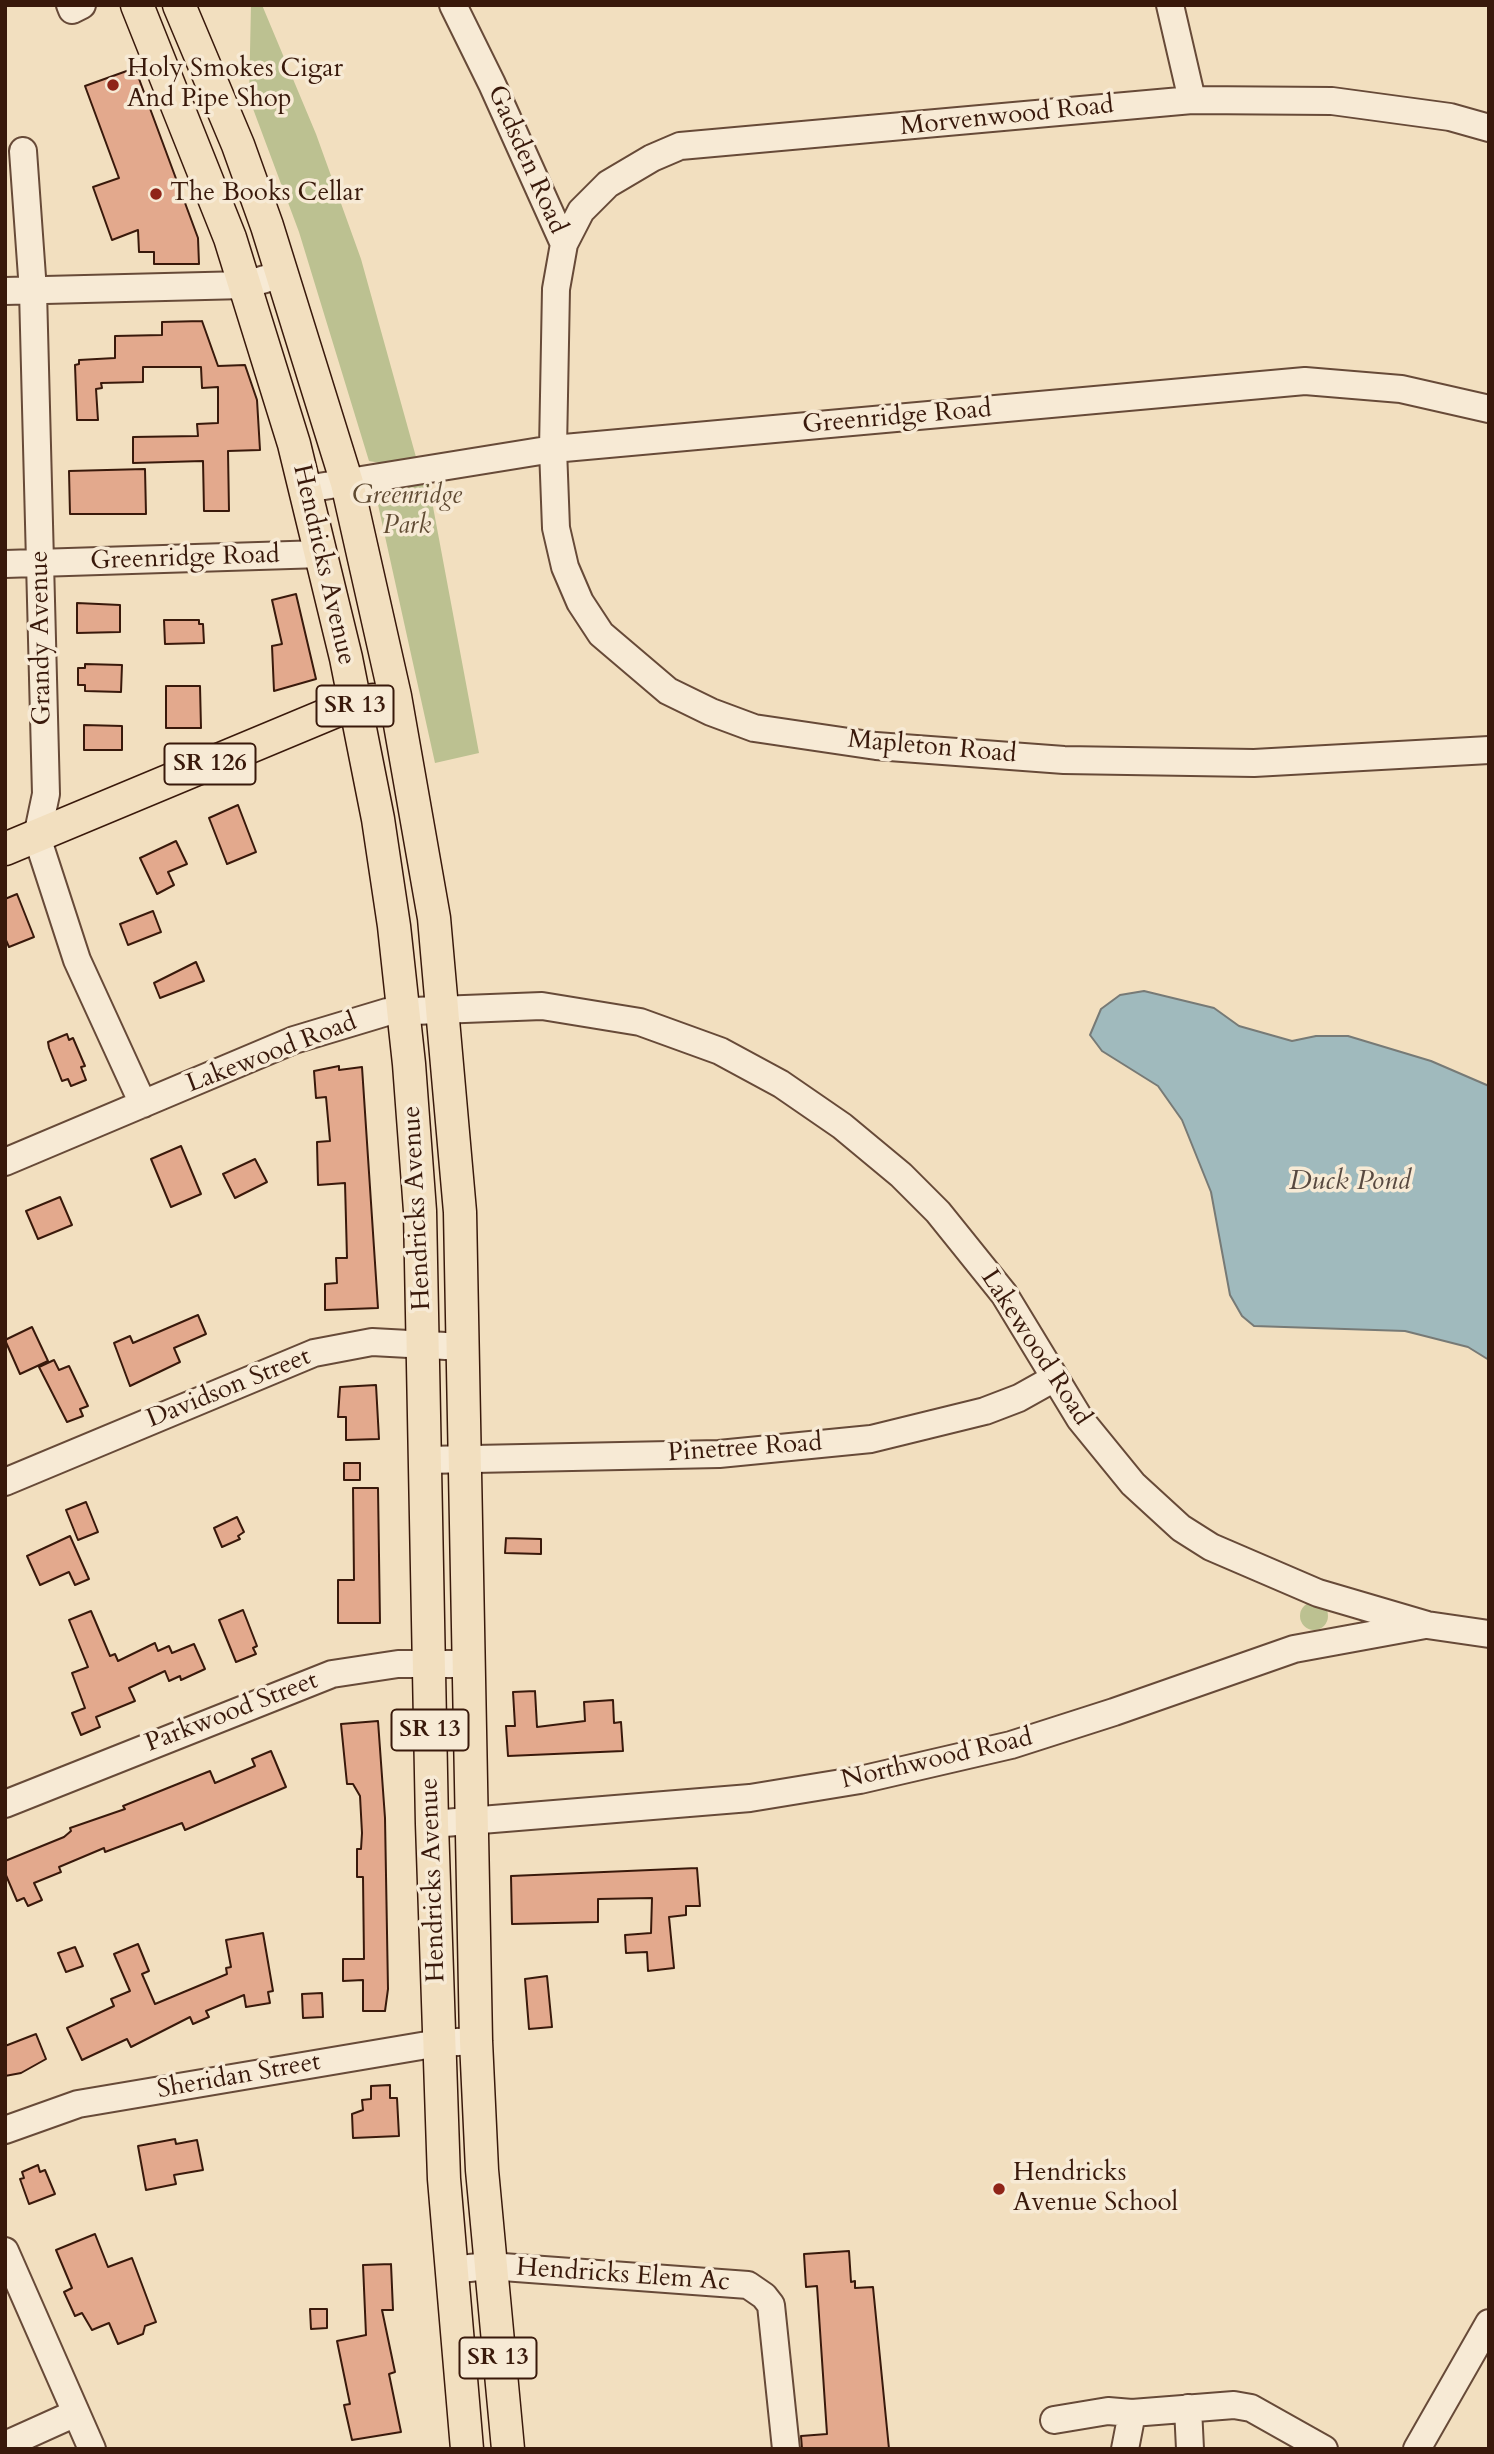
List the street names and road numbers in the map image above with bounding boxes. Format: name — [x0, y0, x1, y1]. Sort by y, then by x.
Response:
street label: Gadsden Road — [479, 81, 573, 239]
street label: Morvenwood Road — [899, 90, 1115, 144]
street label: Greenridge Road — [801, 394, 993, 442]
street label: Hendricks Avenue — [285, 462, 361, 668]
street label: Greenridge Road — [90, 540, 280, 578]
street label: Grandy Avenue — [25, 550, 59, 726]
road number: SR 13 — [316, 686, 394, 726]
street label: Mapleton Road — [846, 725, 1018, 771]
road number: SR 126 — [164, 744, 256, 784]
street label: Lakewood Road — [183, 1007, 361, 1101]
street label: Hendricks Avenue — [397, 1105, 439, 1311]
street label: Lakewood Road — [973, 1264, 1097, 1432]
street label: Davidson Street — [143, 1342, 315, 1436]
street label: Pinetree Road — [667, 1428, 823, 1470]
street label: Parkwood Street — [141, 1666, 323, 1760]
road number: SR 13 — [392, 1710, 468, 1750]
street label: Northwood Road — [838, 1723, 1036, 1797]
street label: Hendricks Avenue — [415, 1777, 453, 1983]
street label: Sheridan Street — [155, 2047, 323, 2107]
street label: Hendricks Elem Ac — [515, 2253, 731, 2299]
road number: SR 13 — [460, 2337, 536, 2378]

